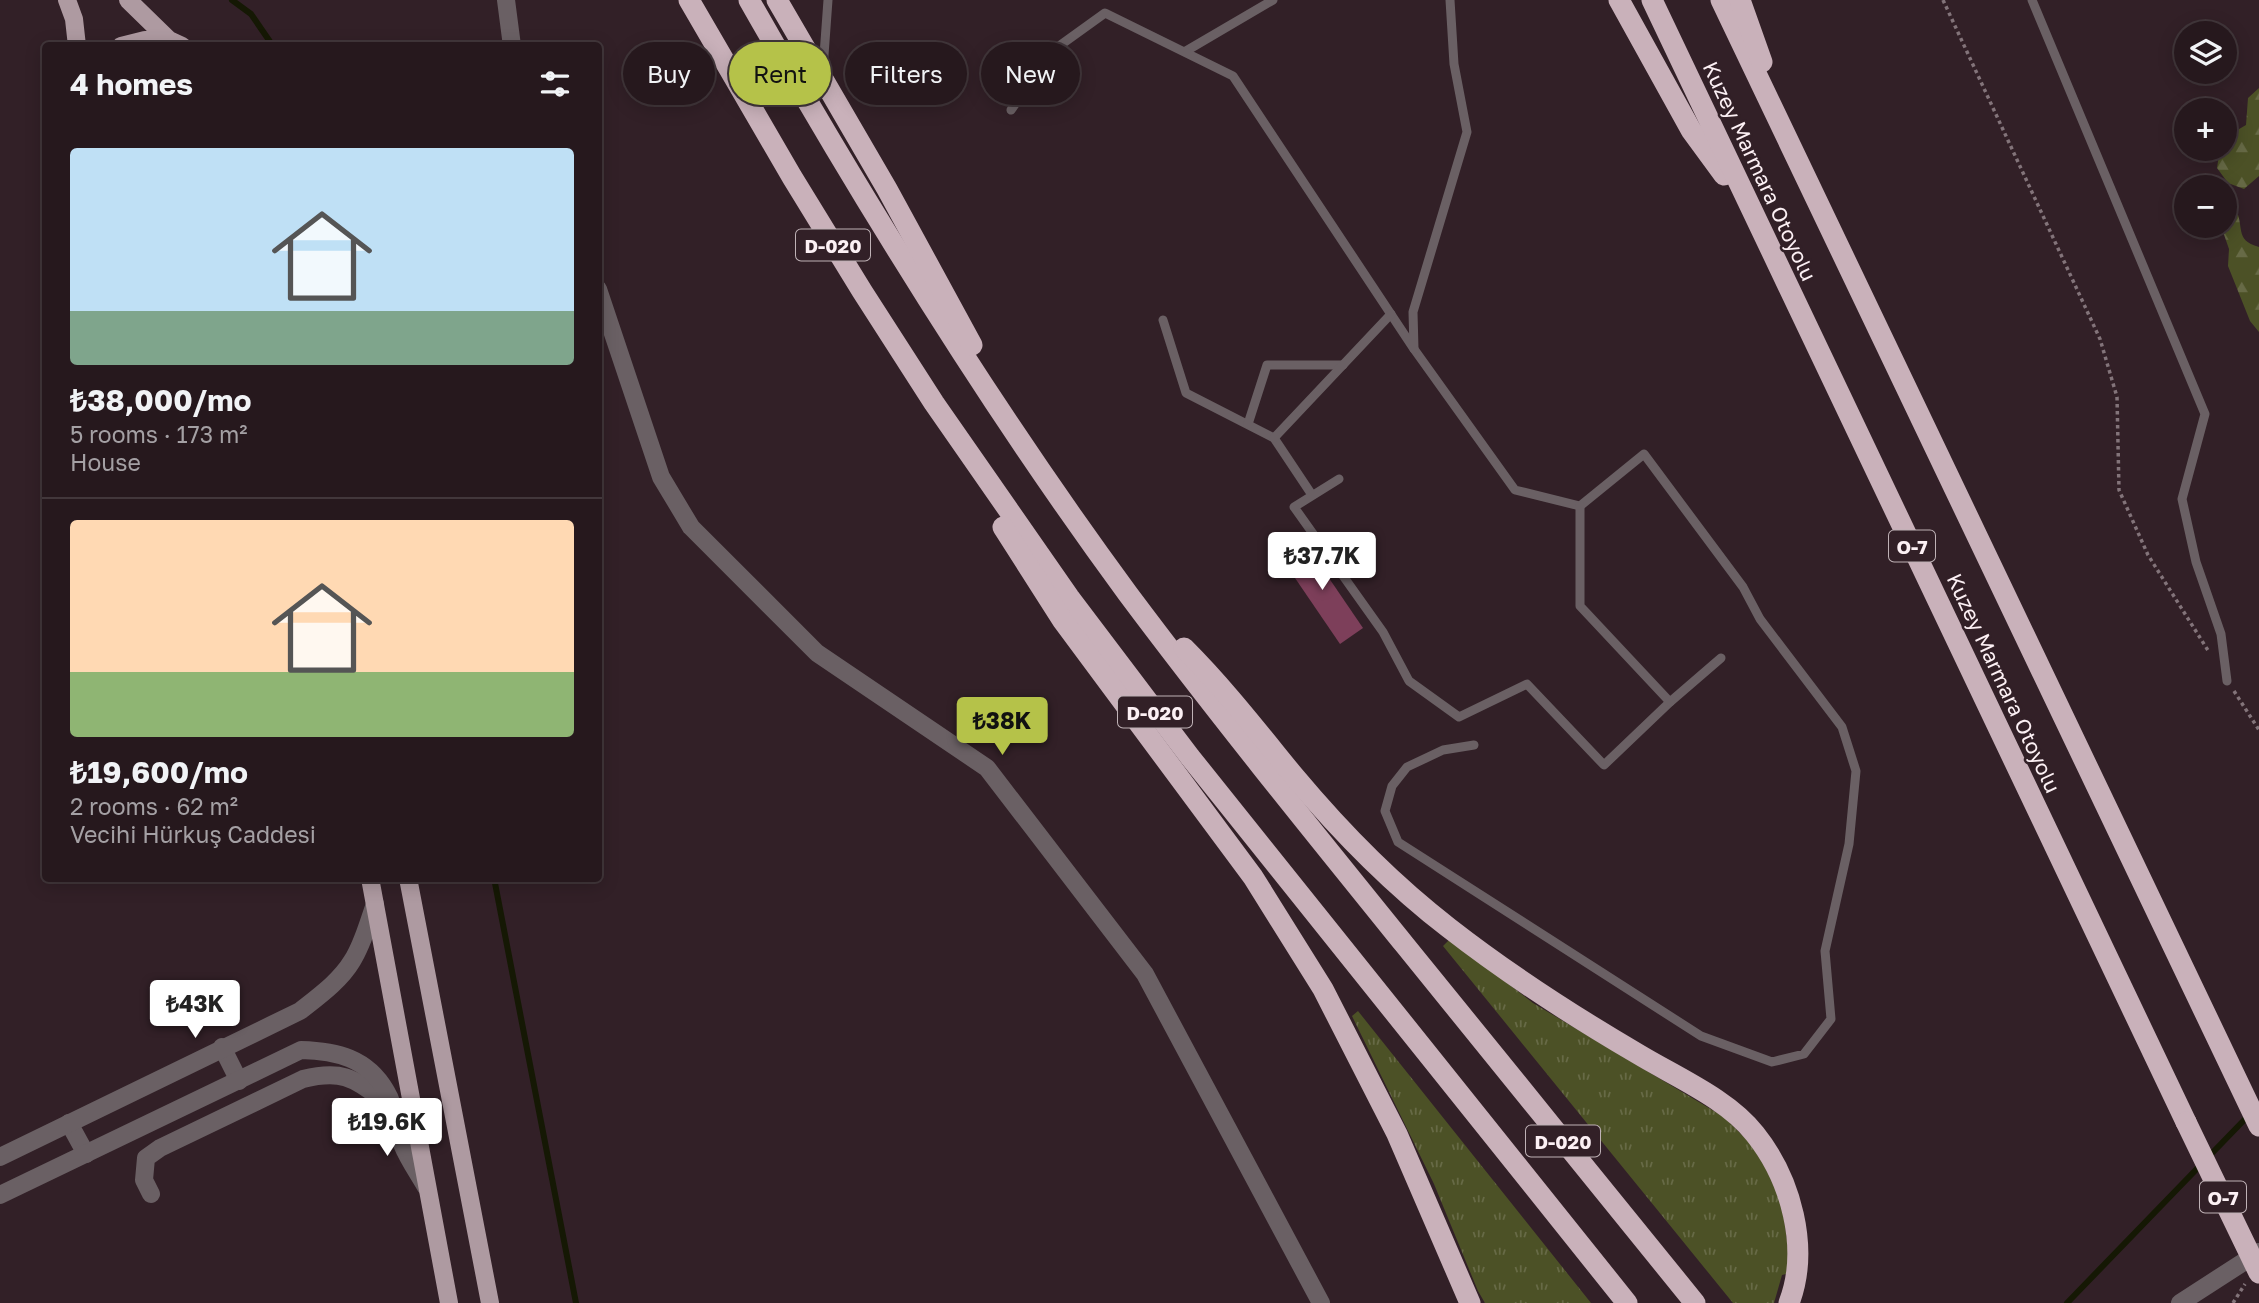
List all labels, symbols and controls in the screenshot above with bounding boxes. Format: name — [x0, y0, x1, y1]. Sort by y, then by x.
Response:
map controls — [2174, 21, 2237, 238]
button: layers — [2174, 21, 2237, 84]
chip: Buy — [623, 42, 715, 105]
chip: Rent — [729, 42, 831, 105]
chip: Filters — [845, 42, 967, 105]
chip: New — [981, 42, 1080, 105]
street label: Kuzey Marmara Otoyolu — [1698, 57, 1822, 285]
icon: filters — [536, 65, 574, 103]
text: 4 homes — [70, 66, 193, 102]
button: + — [2174, 98, 2237, 161]
button: − — [2174, 175, 2237, 238]
icon: home — [259, 193, 385, 319]
road number: D-020 — [796, 230, 870, 260]
text: ₺38,000/mo — [70, 382, 251, 418]
text: 5 rooms · 173 m² — [70, 420, 248, 448]
text: House — [70, 448, 141, 476]
road number: O-7 — [1889, 530, 1935, 562]
pin: ₺37.7K — [1265, 532, 1379, 592]
text: ₺37.7K — [1284, 541, 1360, 569]
icon: home — [259, 565, 385, 691]
street label: Kuzey Marmara Otoyolu — [1942, 569, 2066, 797]
road number: D-020 — [1118, 696, 1192, 727]
pin: ₺38K — [961, 698, 1043, 757]
text: ₺38K — [973, 706, 1031, 734]
text: ₺19,600/mo — [70, 754, 248, 790]
text: 2 rooms · 62 m² — [70, 792, 238, 820]
text: Vecihi Hürkuş Caddesi — [70, 820, 316, 848]
pin: ₺43K — [154, 981, 236, 1040]
text: ₺43K — [166, 989, 224, 1017]
pin: ₺19.6K — [330, 1098, 444, 1158]
text: ₺19.6K — [348, 1107, 426, 1135]
road number: D-020 — [1526, 1126, 1600, 1156]
road number: O-7 — [2200, 1182, 2246, 1212]

